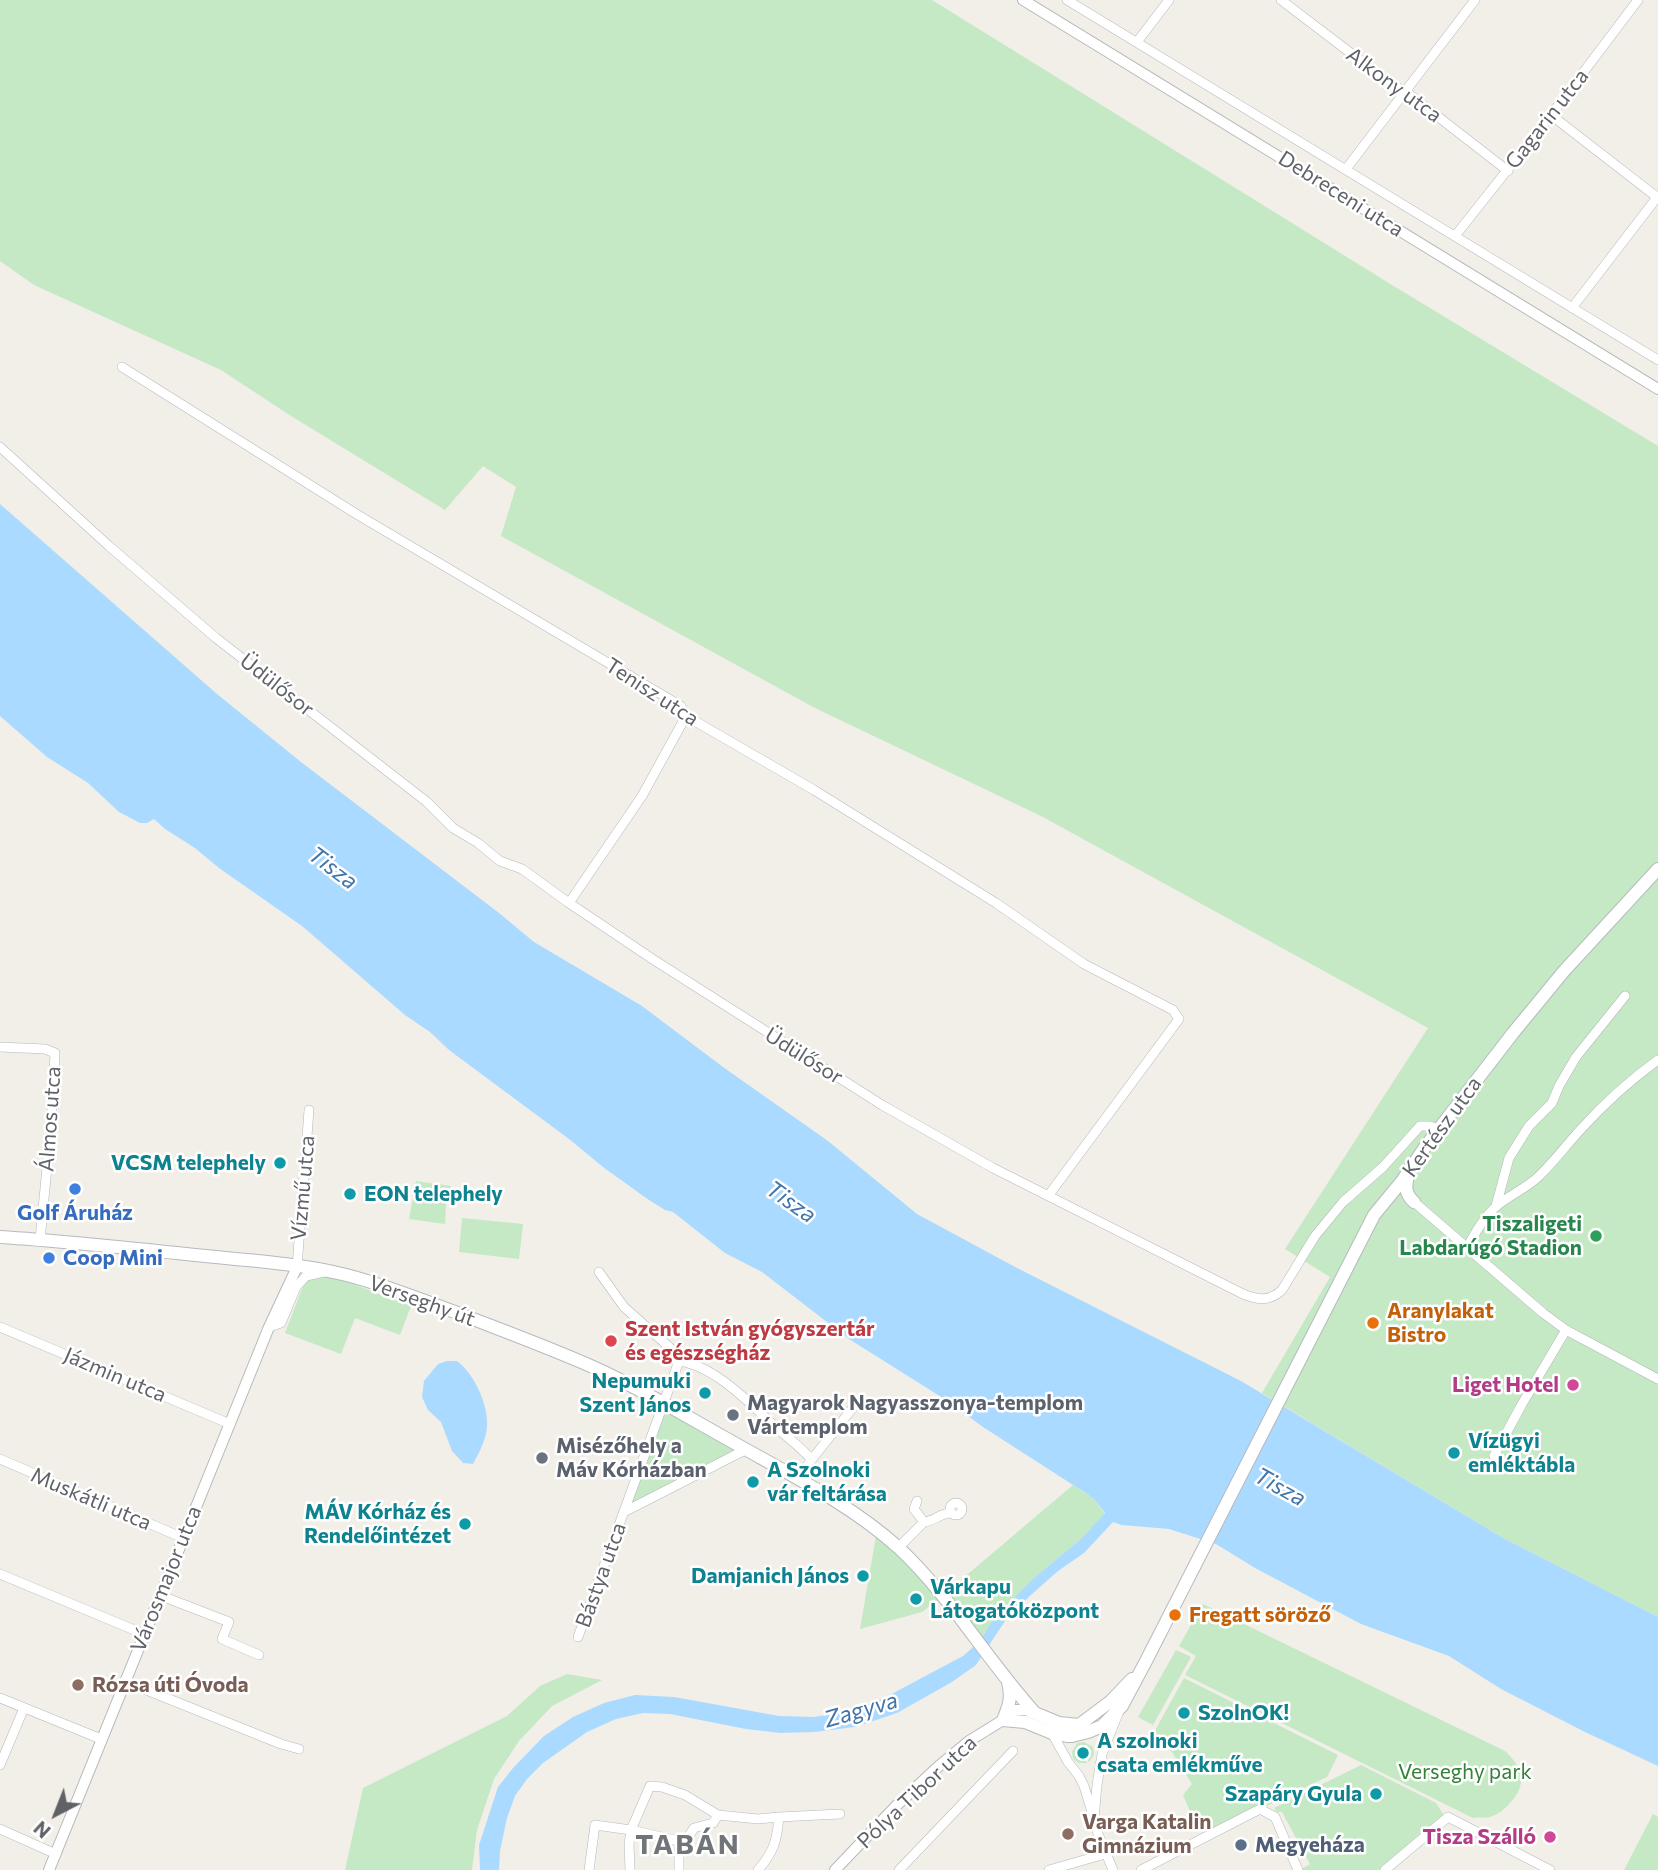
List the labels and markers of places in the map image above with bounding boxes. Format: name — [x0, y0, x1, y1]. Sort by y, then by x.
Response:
place label: VCSM telephely — [111, 1150, 266, 1176]
marker: VCSM telephely — [272, 1155, 288, 1171]
marker: Golf Áruház — [67, 1181, 83, 1197]
place label: EON telephely — [364, 1181, 503, 1207]
marker: EON telephely — [342, 1186, 358, 1202]
place label: Golf Áruház — [17, 1200, 133, 1226]
place label: Tiszaligeti Labdarúgó Stadion — [1399, 1211, 1582, 1261]
marker: Tiszaligeti Labdarúgó Stadion — [1588, 1228, 1604, 1244]
place label: Coop Mini — [63, 1245, 163, 1271]
marker: Coop Mini — [41, 1250, 57, 1266]
place label: Aranylakat Bistro — [1387, 1298, 1494, 1348]
marker: Aranylakat Bistro — [1365, 1315, 1381, 1331]
place label: Szent István gyógyszertár és egészségház — [625, 1316, 875, 1366]
marker: Szent István gyógyszertár és egészségház — [603, 1333, 619, 1349]
place label: Nepumuki Szent János — [580, 1368, 691, 1418]
place label: Liget Hotel — [1452, 1372, 1559, 1398]
marker: Liget Hotel — [1565, 1377, 1581, 1393]
marker: Nepumuki Szent János — [697, 1385, 713, 1401]
place label: Magyarok Nagyasszonya-templom Vártemplom — [747, 1390, 1083, 1440]
marker: Magyarok Nagyasszonya-templom Vártemplom — [725, 1407, 741, 1423]
place label: Vízügyi emléktábla — [1468, 1428, 1575, 1478]
place label: Misézőhely a Máv Kórházban — [556, 1433, 707, 1483]
marker: Vízügyi emléktábla — [1446, 1445, 1462, 1461]
marker: Misézőhely a Máv Kórházban — [534, 1450, 550, 1466]
place label: A Szolnoki vár feltárása — [767, 1457, 887, 1507]
marker: A Szolnoki vár feltárása — [745, 1474, 761, 1490]
place label: MÁV Kórház és Rendelőintézet — [304, 1499, 451, 1549]
marker: MÁV Kórház és Rendelőintézet — [457, 1516, 473, 1532]
place label: Damjanich János — [691, 1563, 849, 1589]
marker: Damjanich János — [855, 1568, 871, 1584]
place label: Várkapu Látogatóközpont — [930, 1574, 1099, 1624]
marker: Várkapu Látogatóközpont — [908, 1591, 924, 1607]
place label: Fregatt söröző — [1189, 1602, 1331, 1628]
marker: Fregatt söröző — [1167, 1607, 1183, 1623]
place label: Rózsa úti Óvoda — [92, 1672, 249, 1698]
marker: Rózsa úti Óvoda — [70, 1677, 86, 1693]
place label: SzolnOK! — [1198, 1700, 1289, 1726]
marker: SzolnOK! — [1176, 1705, 1192, 1721]
place label: A szolnoki csata emlékműve — [1097, 1728, 1263, 1778]
marker: A szolnoki csata emlékműve — [1075, 1745, 1091, 1761]
place label: Szapáry Gyula — [1225, 1781, 1362, 1807]
marker: Szapáry Gyula — [1368, 1786, 1384, 1802]
place label: Varga Katalin Gimnázium — [1082, 1809, 1211, 1859]
place label: Tisza Szálló — [1423, 1824, 1536, 1850]
marker: Varga Katalin Gimnázium — [1060, 1826, 1076, 1842]
marker: Tisza Szálló — [1542, 1829, 1558, 1845]
place label: Megyeháza — [1255, 1832, 1365, 1858]
marker: Megyeháza — [1233, 1837, 1249, 1853]

